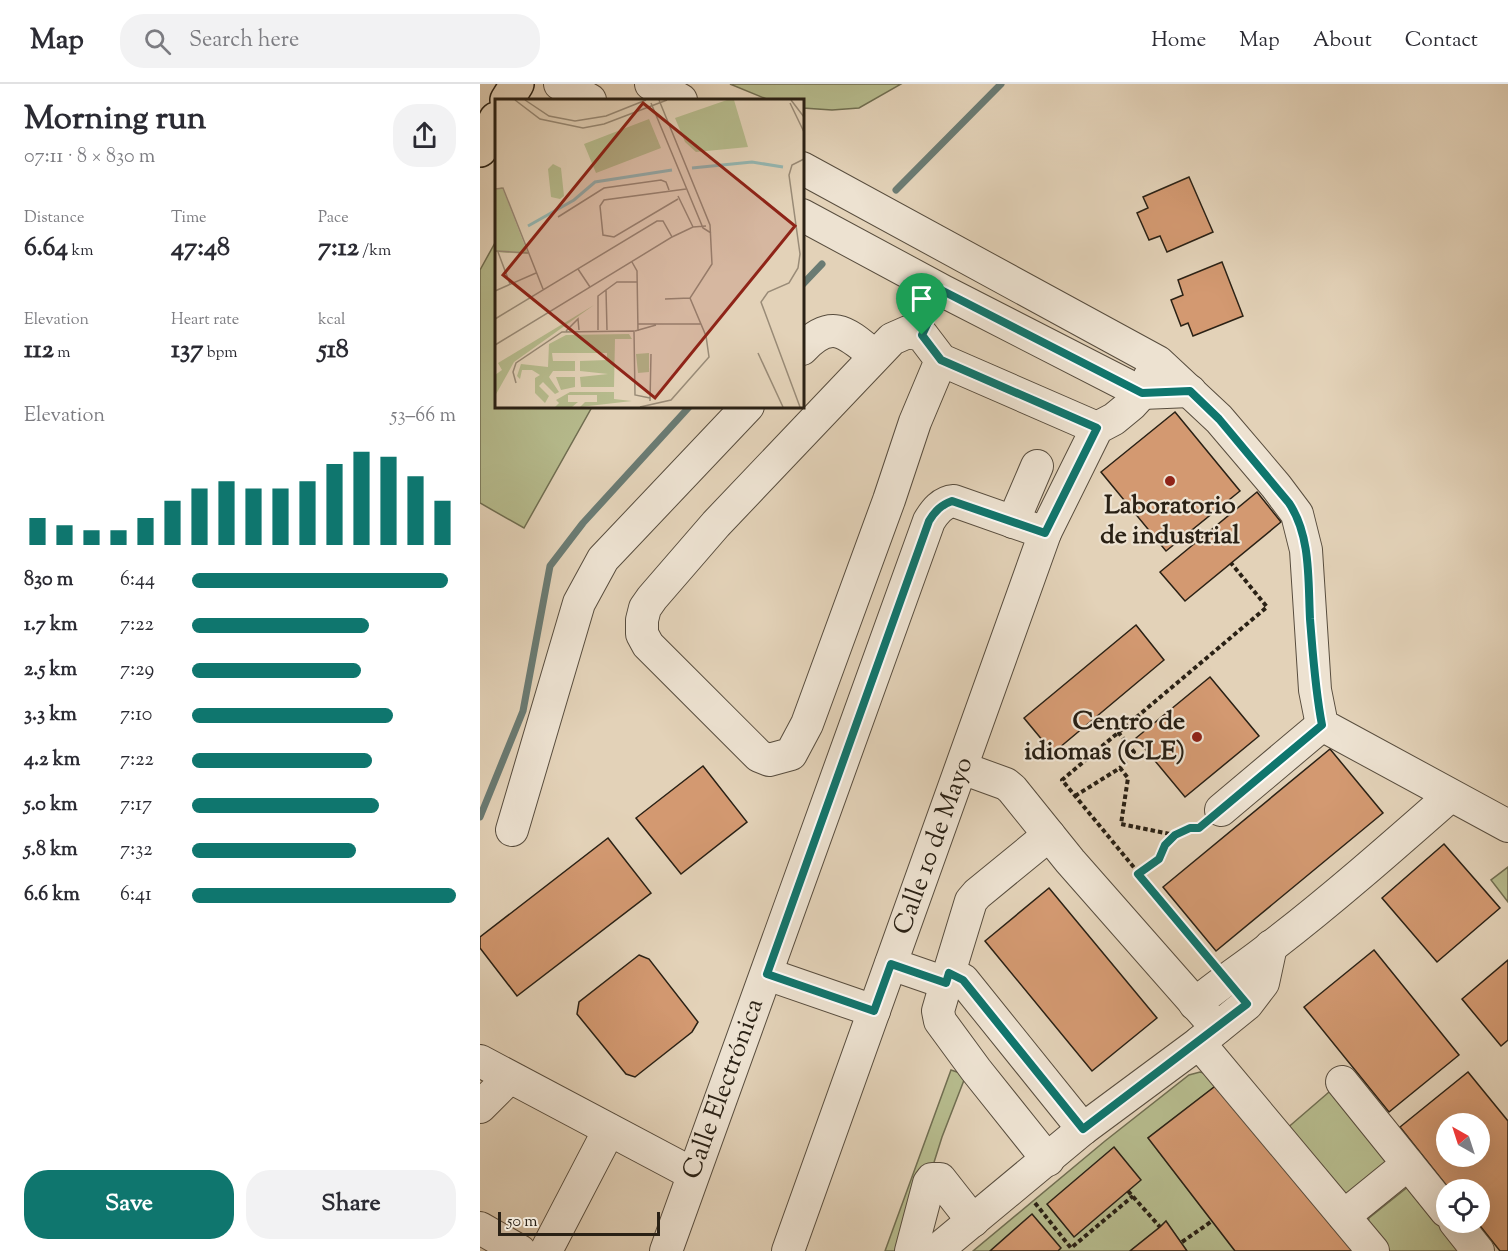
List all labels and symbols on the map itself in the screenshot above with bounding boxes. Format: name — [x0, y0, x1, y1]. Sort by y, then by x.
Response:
inset map — [495, 99, 804, 408]
pin — [896, 273, 947, 335]
marker: Laboratorio de industrial — [1163, 474, 1177, 488]
place label: Laboratorio de industrial — [1100, 488, 1240, 555]
place label: Centro de idiomas (CLE) — [1024, 704, 1185, 771]
marker: Centro de idiomas (CLE) — [1190, 730, 1204, 744]
street label: Calle 10 de Mayo — [885, 752, 983, 940]
street label: Calle Electrónica — [674, 993, 774, 1185]
north arrow — [1436, 1113, 1490, 1167]
scale bar — [498, 1209, 660, 1236]

